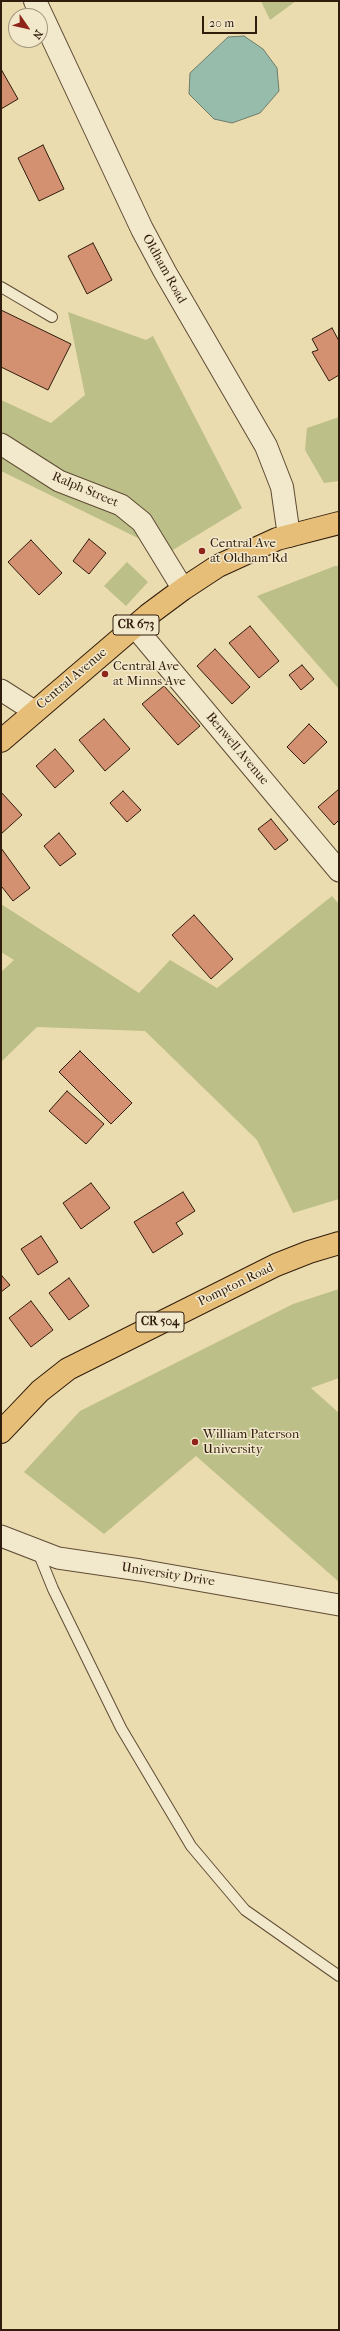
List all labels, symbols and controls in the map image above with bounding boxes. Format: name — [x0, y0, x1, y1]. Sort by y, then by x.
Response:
north arrow — [8, 8, 48, 48]
scale bar — [204, 8, 259, 34]
text: 20 m — [209, 16, 234, 30]
text: N — [30, 27, 45, 42]
street label: Oldham Road — [139, 232, 189, 306]
street label: Ralph Street — [49, 469, 121, 511]
place label: Central Ave at Oldham Rd — [210, 536, 288, 567]
marker: Central Ave at Oldham Rd — [197, 546, 207, 556]
road number: CR 673 — [113, 615, 159, 635]
street label: Central Avenue — [34, 645, 110, 713]
place label: Central Ave at Minns Ave — [113, 659, 186, 690]
marker: Central Ave at Minns Ave — [100, 669, 110, 679]
street label: Benwell Avenue — [202, 710, 272, 788]
street label: Pompton Road — [196, 1260, 276, 1310]
road number: CR 504 — [136, 1312, 184, 1332]
place label: William Paterson University — [203, 1427, 299, 1458]
marker: William Paterson University — [190, 1437, 200, 1447]
street label: University Drive — [120, 1560, 216, 1590]

